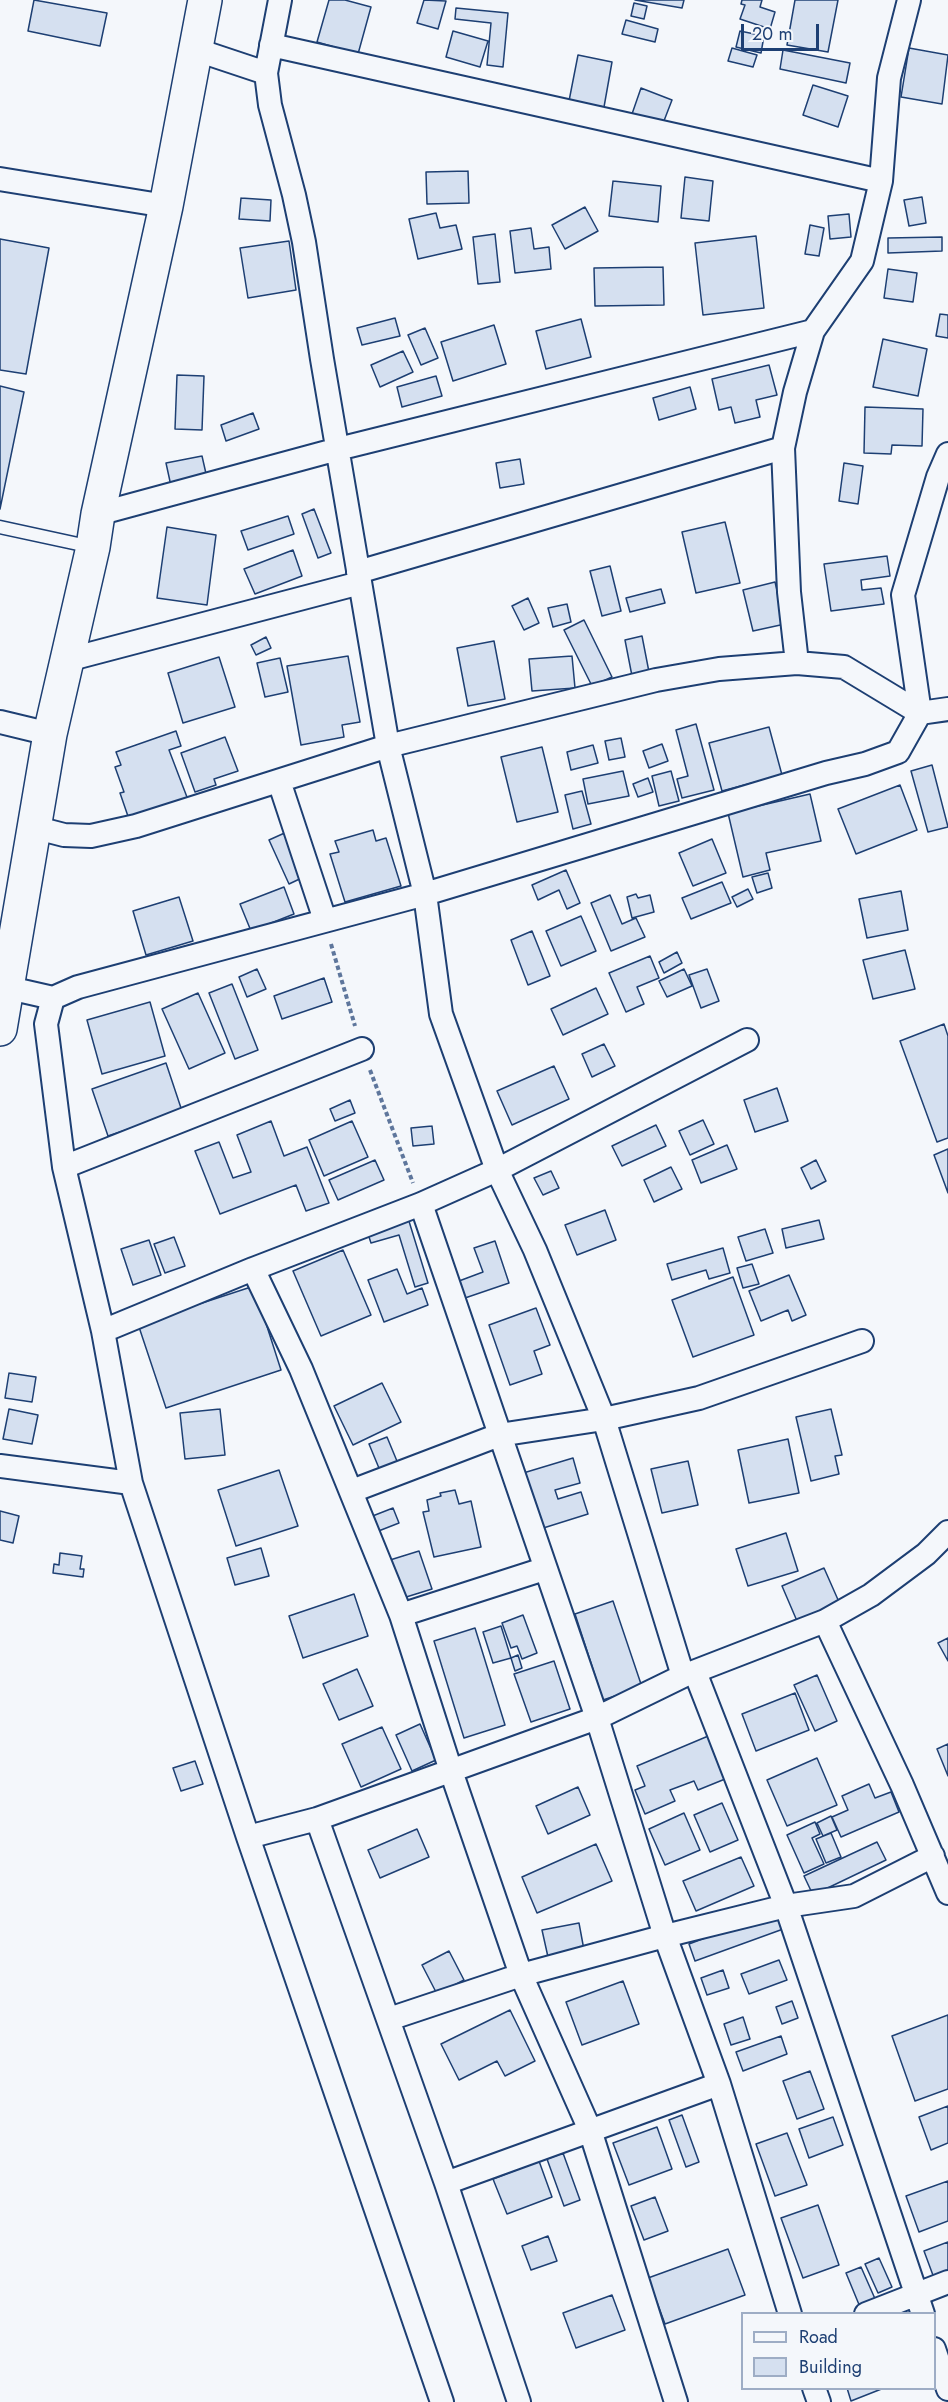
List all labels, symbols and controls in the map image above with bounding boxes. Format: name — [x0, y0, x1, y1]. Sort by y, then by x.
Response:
scale bar — [744, 12, 822, 50]
text: 20 m — [752, 21, 792, 47]
legend — [741, 2312, 936, 2390]
text: Road — [799, 2324, 838, 2350]
text: Building — [799, 2354, 862, 2380]

